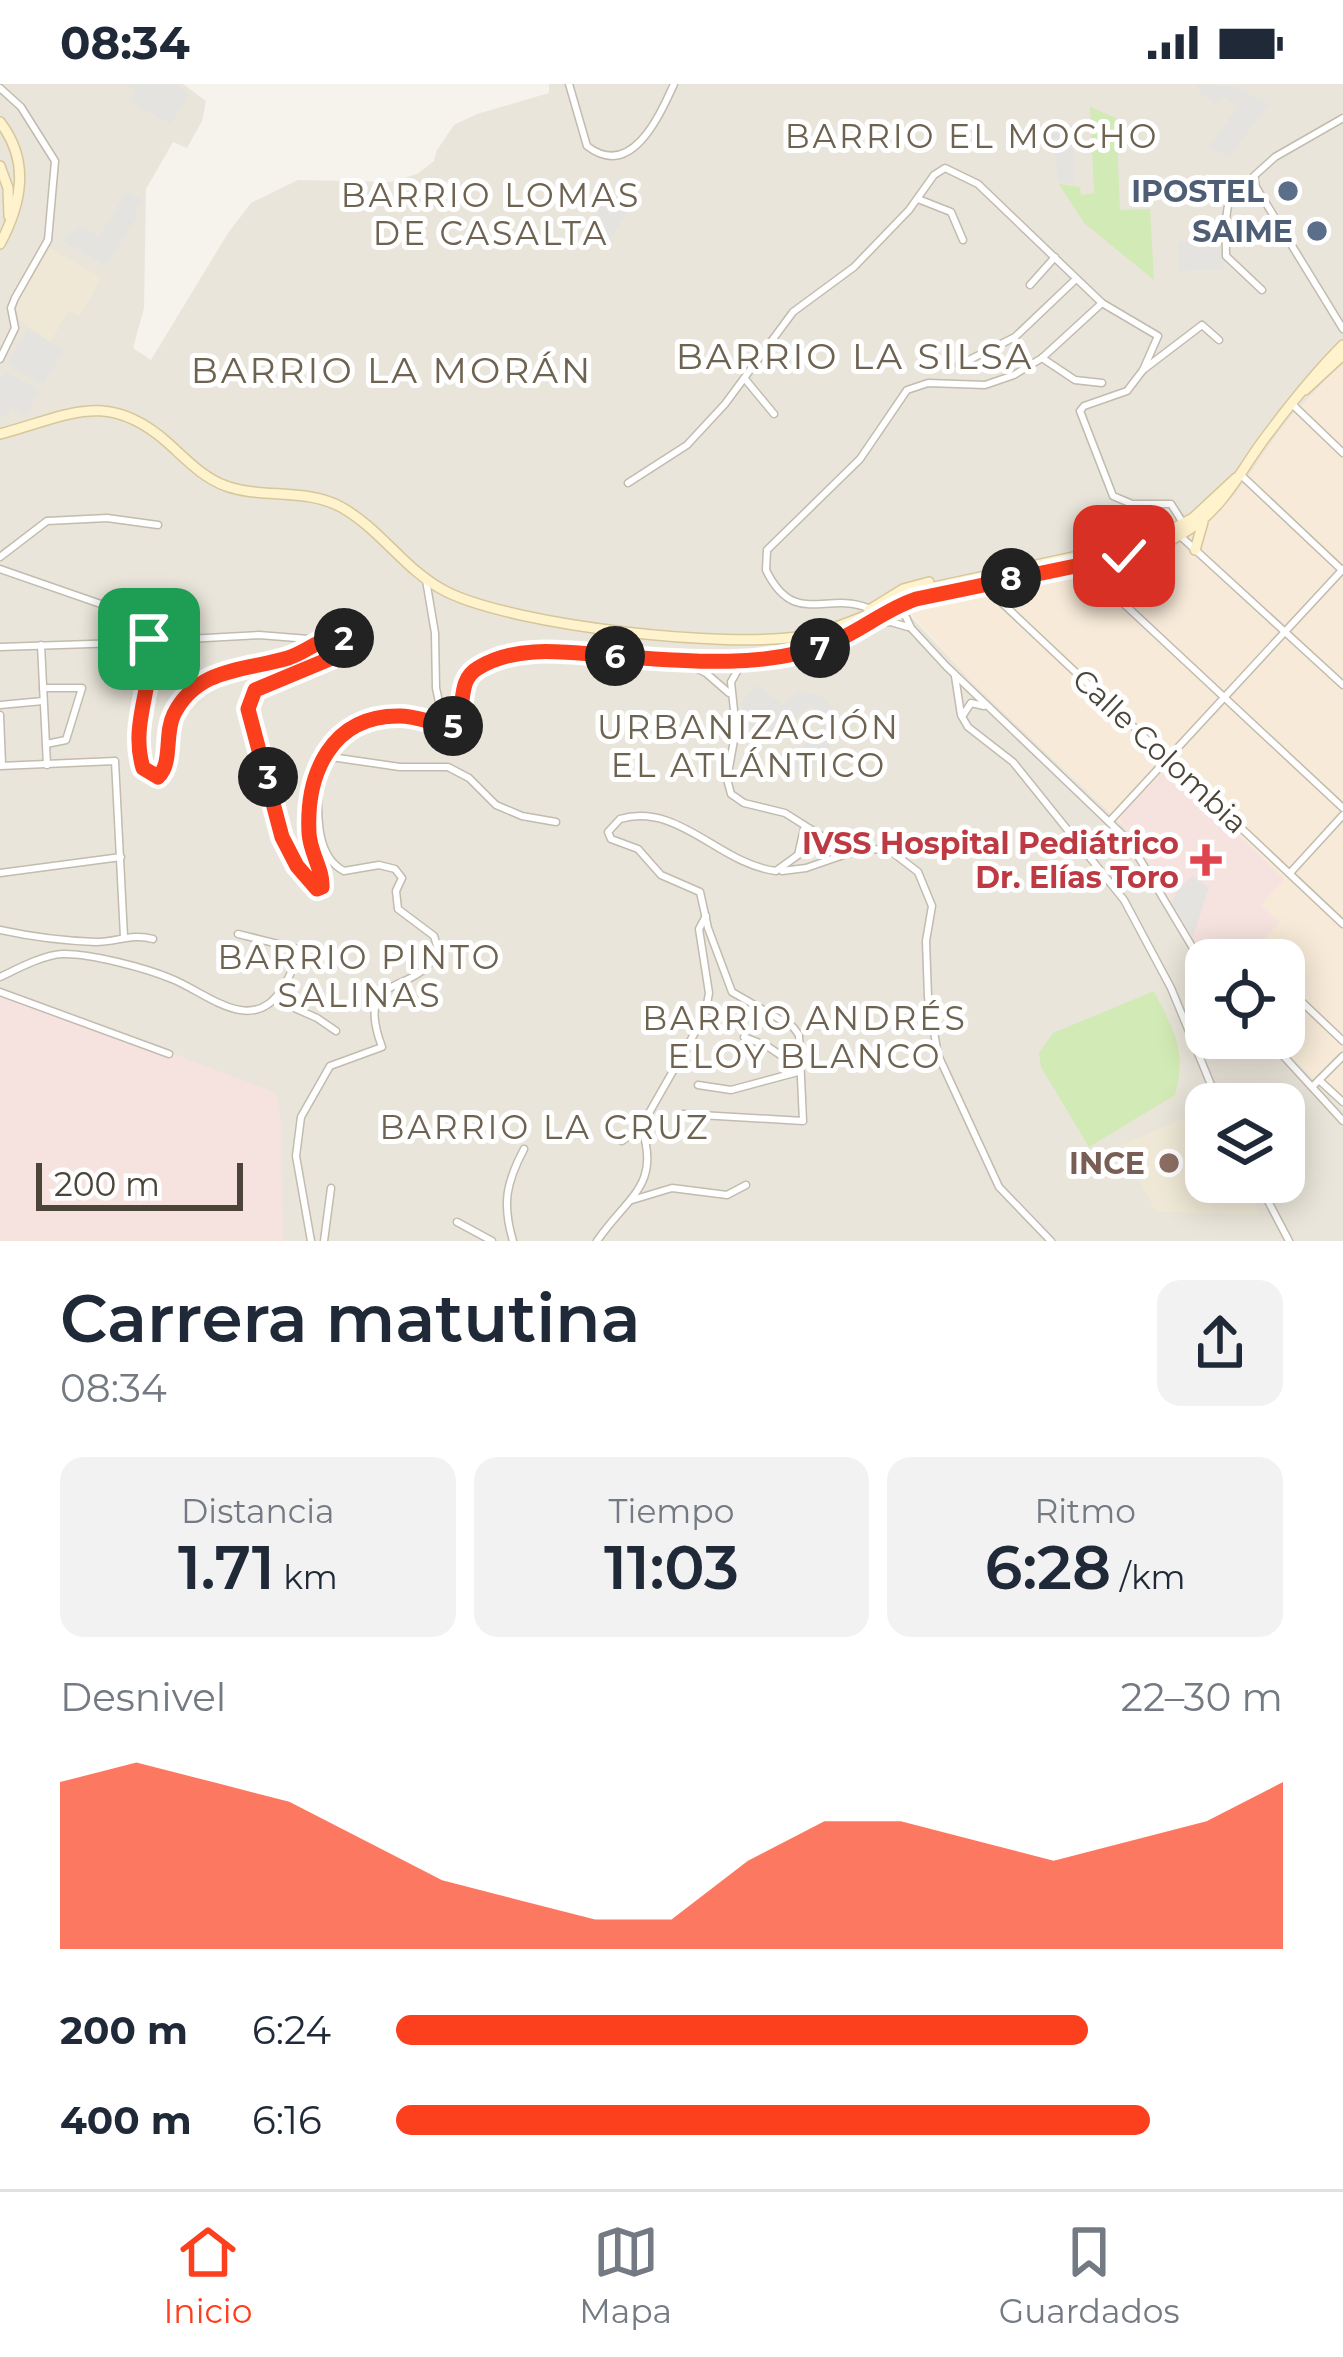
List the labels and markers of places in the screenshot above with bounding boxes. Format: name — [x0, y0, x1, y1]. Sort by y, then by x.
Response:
place label: IPOSTEL — [1131, 173, 1264, 210]
marker: IPOSTEL — [1275, 178, 1301, 204]
place label: SAIME — [1192, 213, 1293, 250]
marker: SAIME — [1304, 218, 1330, 244]
pin — [1073, 505, 1175, 607]
pin: 8 — [981, 548, 1041, 608]
pin — [98, 588, 200, 690]
pin: 2 — [314, 608, 374, 668]
pin: 7 — [790, 618, 850, 678]
pin: 6 — [585, 626, 645, 686]
pin: 5 — [423, 696, 483, 756]
pin: 3 — [238, 747, 298, 807]
place label: IVSS Hospital Pediátrico Dr. Elías Toro — [802, 825, 1179, 896]
marker: IVSS Hospital Pediátrico Dr. Elías Toro — [1190, 844, 1222, 876]
place label: INCE — [1069, 1145, 1145, 1182]
marker: INCE — [1156, 1150, 1182, 1176]

